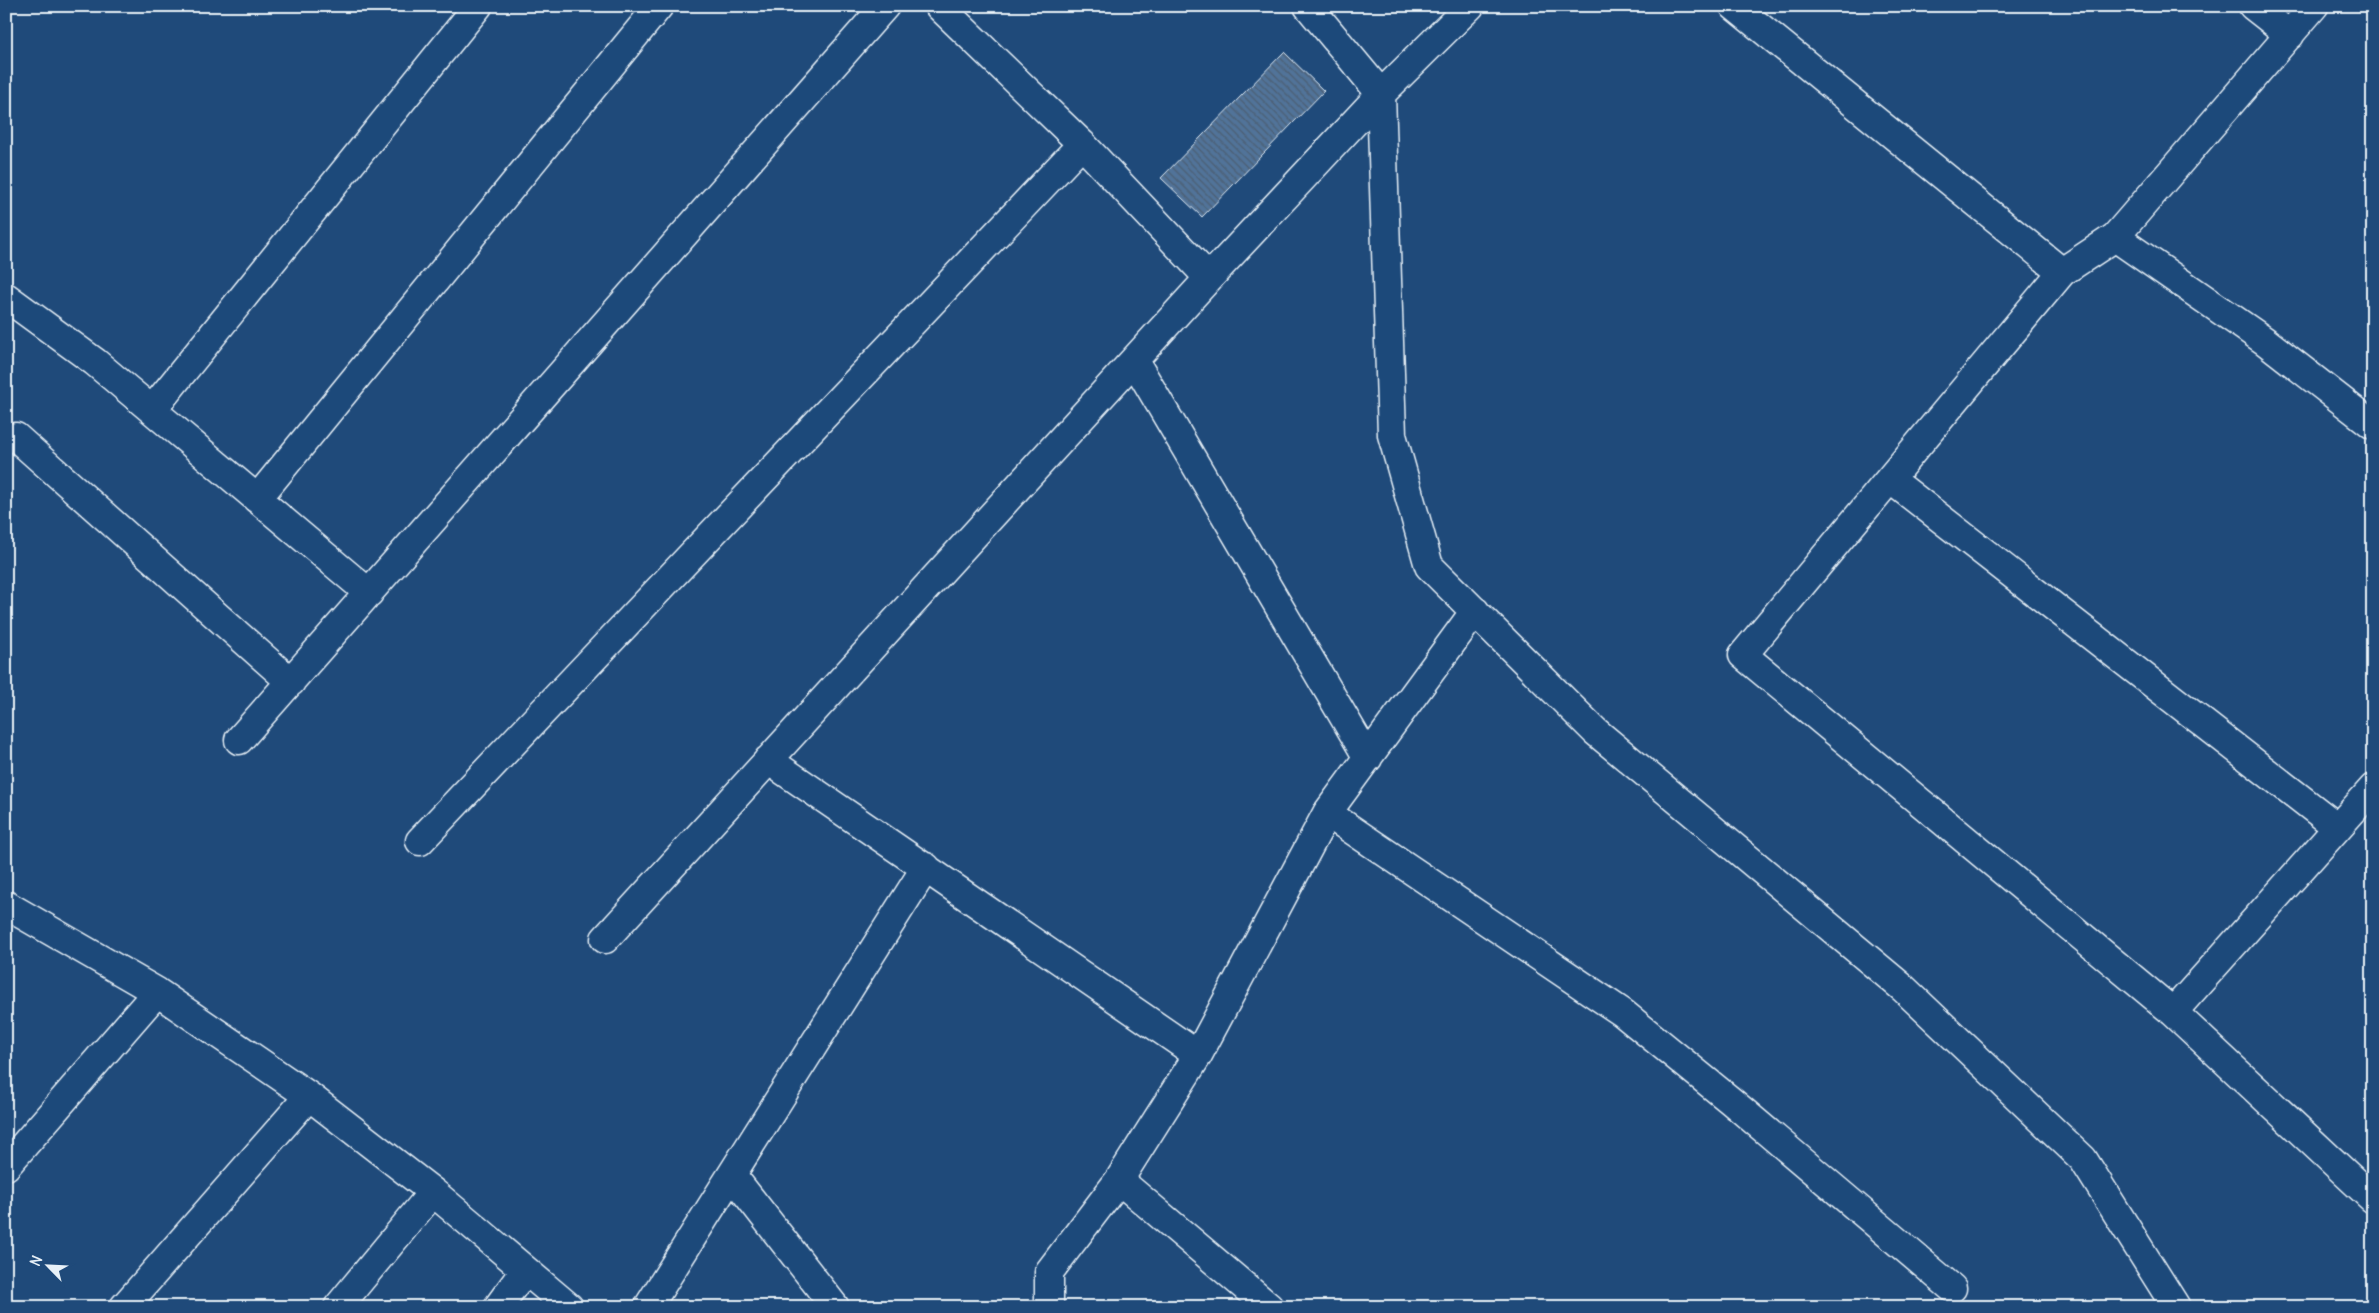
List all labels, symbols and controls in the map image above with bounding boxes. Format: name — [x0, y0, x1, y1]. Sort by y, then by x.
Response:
north arrow — [22, 1240, 72, 1290]
text: N — [26, 1253, 46, 1269]

